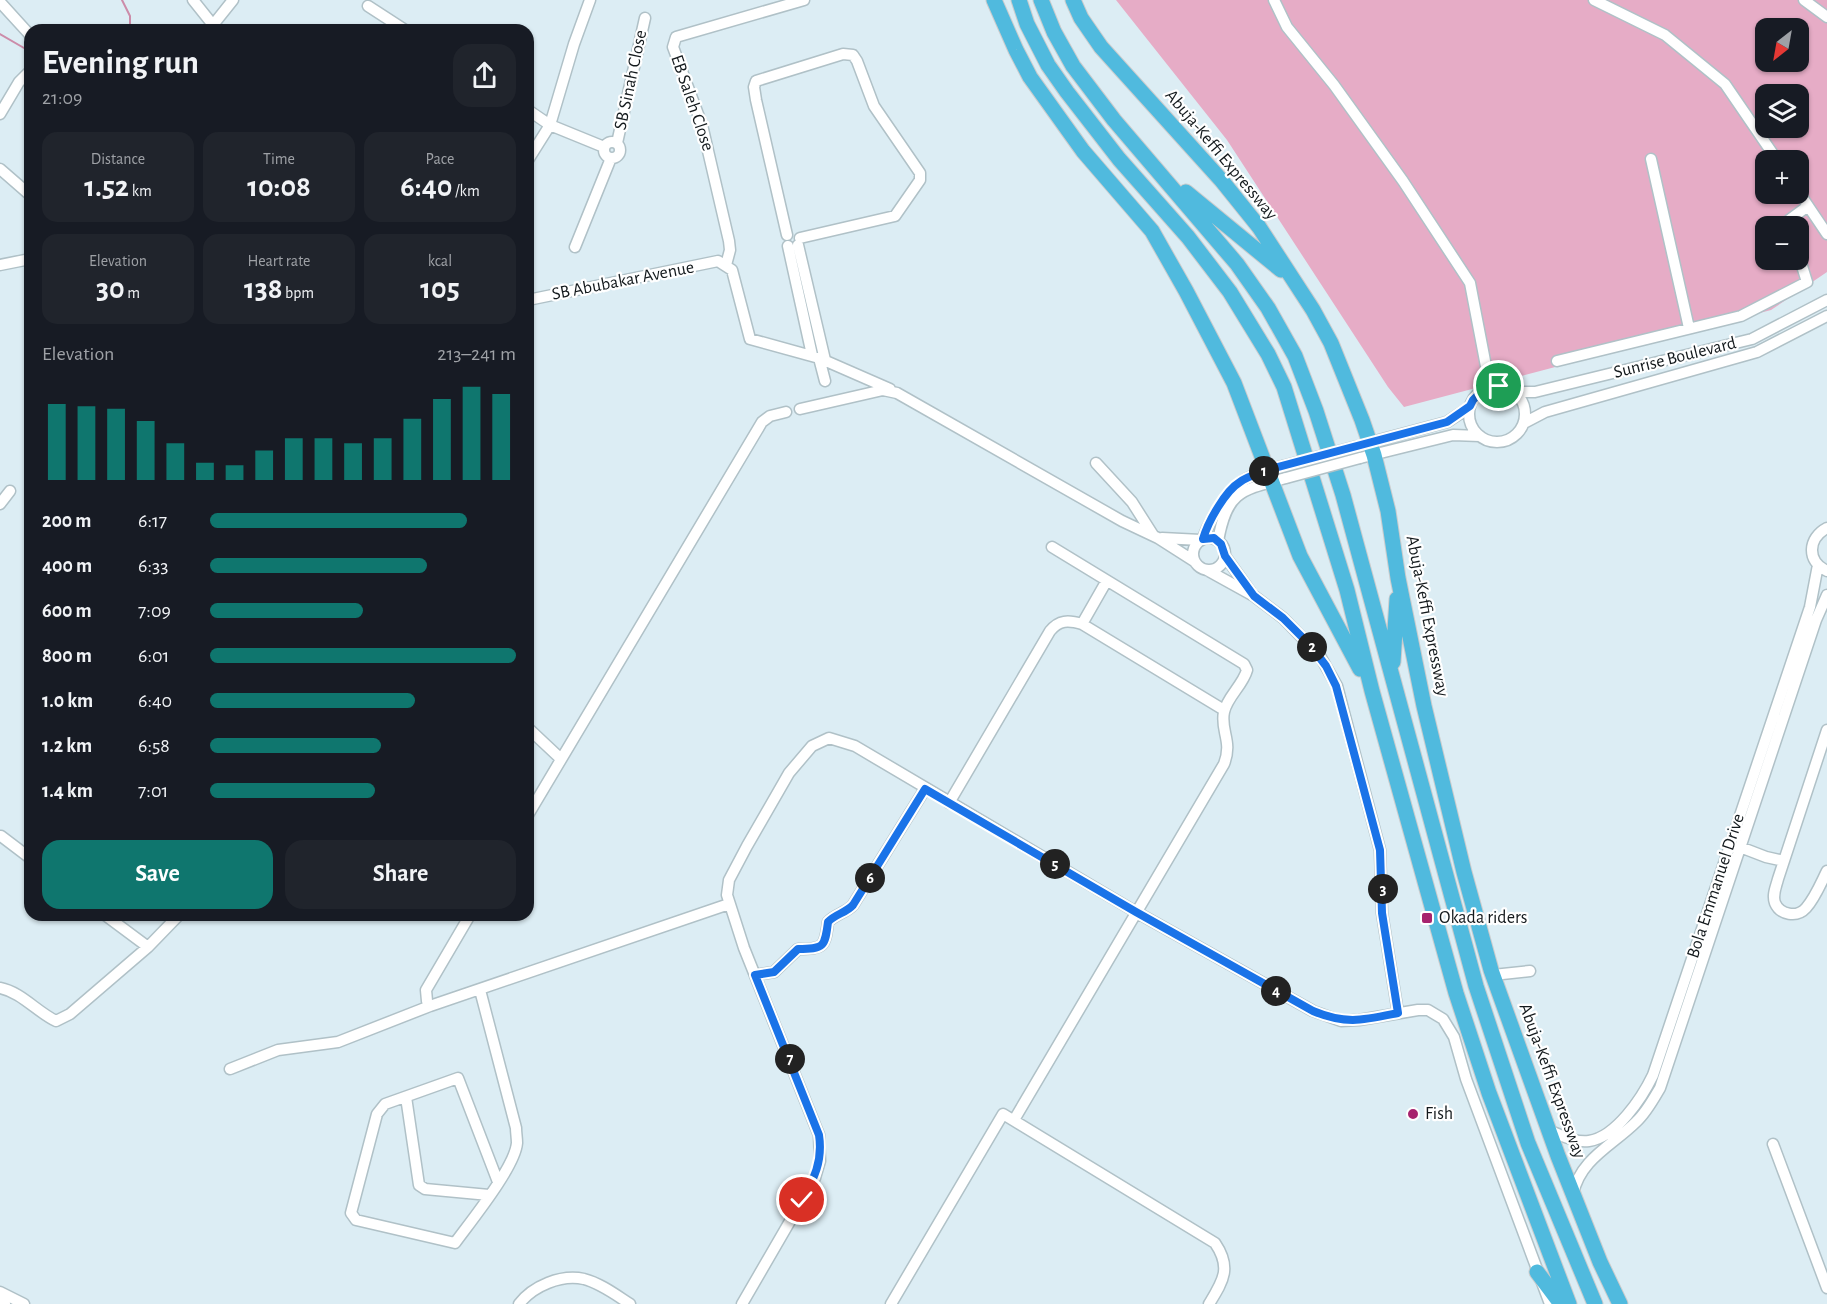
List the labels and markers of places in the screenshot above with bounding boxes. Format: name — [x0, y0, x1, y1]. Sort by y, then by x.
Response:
pin — [1473, 360, 1524, 411]
pin: 1 — [1249, 456, 1279, 486]
pin: 2 — [1297, 632, 1327, 662]
pin: 5 — [1040, 849, 1070, 879]
pin: 6 — [855, 863, 885, 893]
pin: 3 — [1368, 874, 1398, 904]
place label: Okada riders — [1439, 909, 1527, 927]
marker: Okada riders — [1420, 911, 1434, 925]
pin: 4 — [1261, 976, 1291, 1006]
pin: 7 — [775, 1044, 805, 1074]
place label: Fish — [1425, 1105, 1453, 1123]
marker: Fish — [1406, 1107, 1420, 1121]
pin — [776, 1174, 827, 1225]

